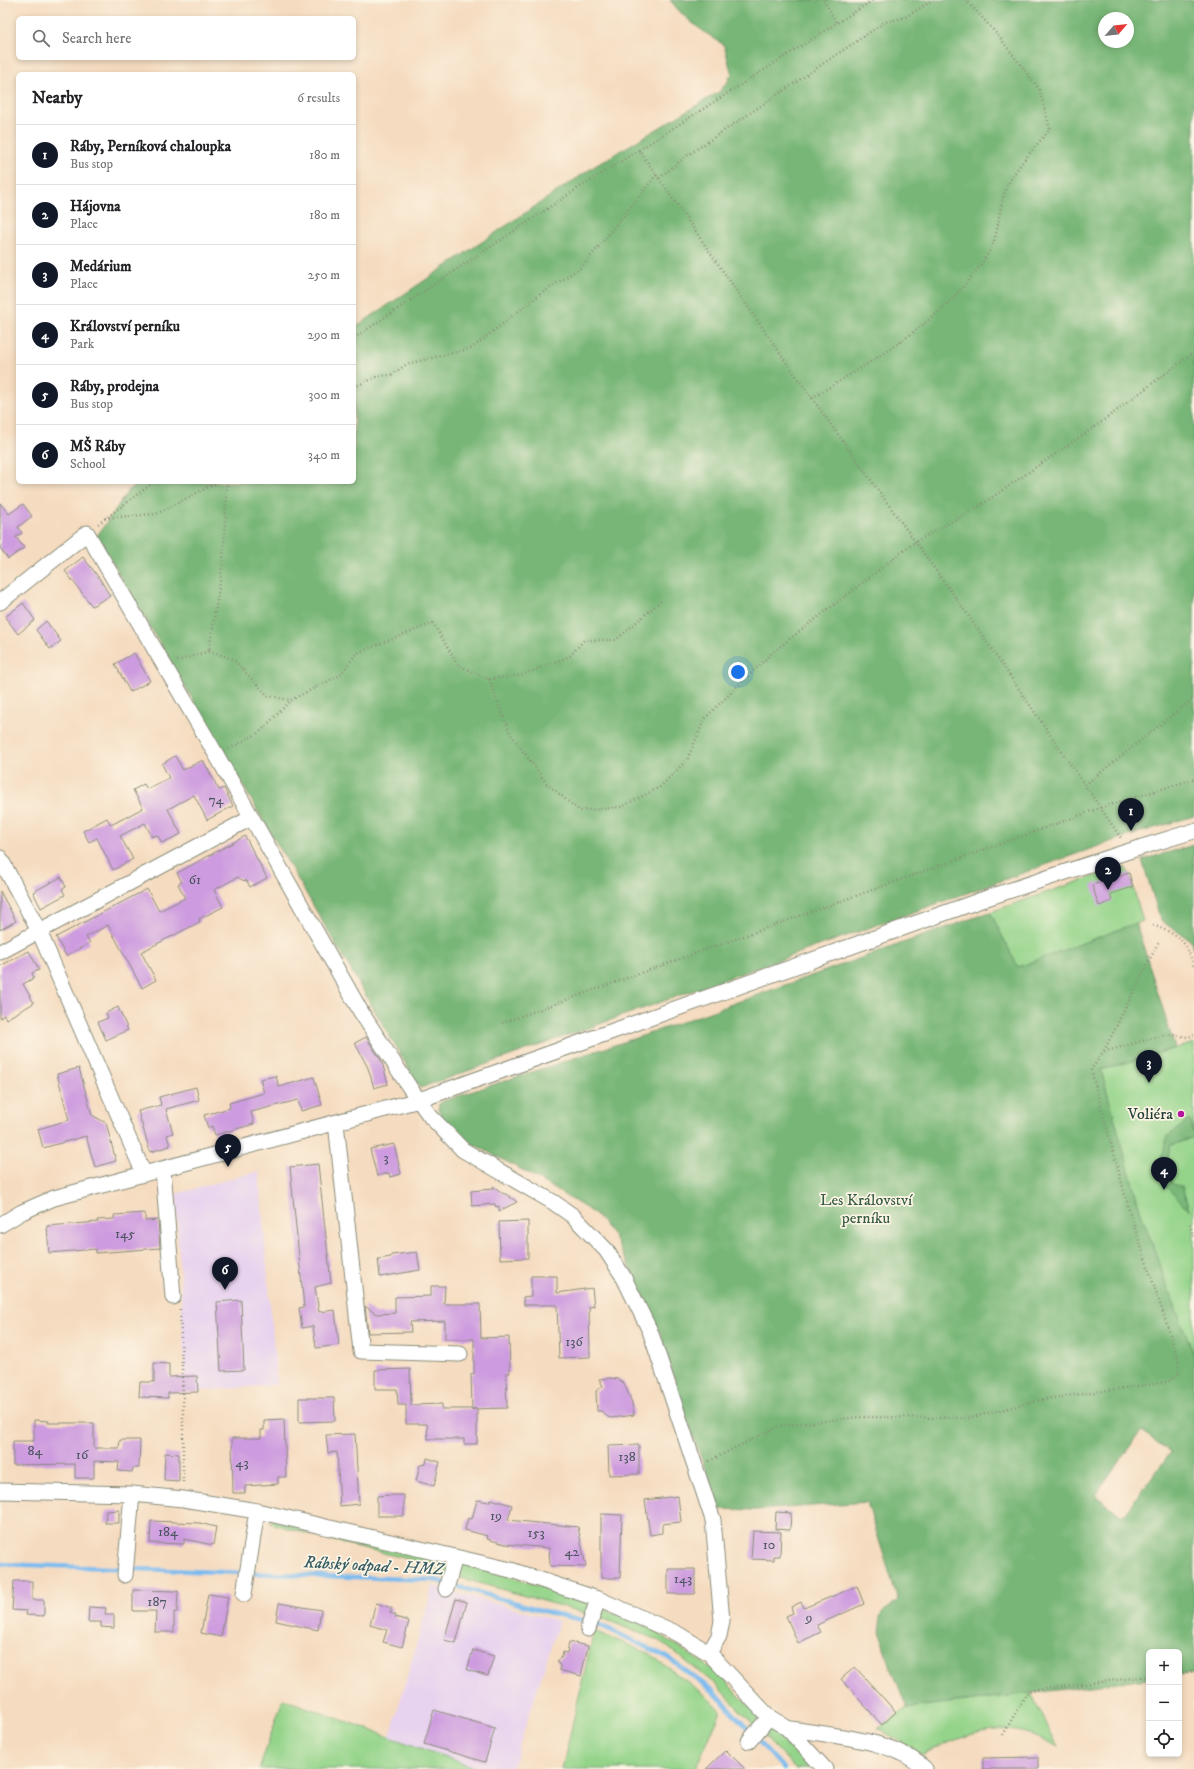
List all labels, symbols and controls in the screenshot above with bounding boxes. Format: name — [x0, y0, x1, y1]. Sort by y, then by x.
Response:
north arrow — [1098, 12, 1134, 48]
search box — [16, 16, 356, 60]
icon: search — [30, 27, 52, 49]
text: Search here — [62, 29, 131, 48]
text: Nearby — [32, 87, 82, 109]
text: 6 results — [297, 90, 340, 106]
text: Ráby, Perníková chaloupka — [70, 137, 231, 156]
text: 1 — [43, 147, 47, 163]
text: 180 m — [309, 147, 340, 163]
text: Bus stop — [70, 156, 113, 172]
text: Hájovna — [70, 197, 121, 216]
text: 2 — [42, 207, 48, 223]
text: 180 m — [309, 207, 340, 223]
text: Place — [70, 216, 98, 232]
text: Medárium — [70, 257, 132, 276]
text: 3 — [43, 267, 47, 283]
text: 250 m — [308, 267, 340, 283]
text: Place — [70, 276, 98, 292]
text: Království perníku — [70, 317, 180, 336]
text: 4 — [41, 327, 49, 343]
text: 290 m — [308, 327, 340, 343]
text: Park — [70, 336, 94, 352]
text: Ráby, prodejna — [70, 377, 159, 396]
text: 5 — [42, 387, 48, 403]
text: 300 m — [309, 387, 340, 403]
text: Bus stop — [70, 396, 113, 412]
text: MŠ Ráby — [70, 437, 125, 456]
text: 6 — [42, 447, 48, 463]
text: 340 m — [308, 447, 340, 463]
text: School — [70, 456, 106, 472]
your location — [728, 662, 748, 682]
house number: 74 — [208, 791, 225, 809]
pin: 1 — [1118, 798, 1144, 831]
pin: 2 — [1095, 857, 1121, 890]
house number: 61 — [189, 871, 201, 889]
pin: 3 — [1136, 1050, 1162, 1083]
place label: Voliéra — [1127, 1104, 1173, 1124]
marker: Voliéra — [1176, 1109, 1186, 1119]
pin: 5 — [215, 1134, 241, 1167]
house number: 3 — [383, 1149, 389, 1167]
pin: 4 — [1151, 1157, 1177, 1190]
park label: Les Království perníku — [820, 1190, 913, 1228]
house number: 145 — [115, 1225, 135, 1243]
pin: 6 — [212, 1257, 238, 1290]
house number: 136 — [565, 1333, 584, 1351]
house number: 84 — [27, 1442, 43, 1460]
house number: 16 — [76, 1446, 89, 1464]
house number: 138 — [618, 1448, 636, 1466]
house number: 43 — [235, 1454, 249, 1472]
house number: 19 — [490, 1507, 502, 1525]
house number: 184 — [158, 1523, 179, 1541]
house number: 153 — [527, 1524, 545, 1542]
house number: 10 — [763, 1536, 775, 1554]
house number: 42 — [565, 1543, 580, 1561]
water label: Rábský odpad - HMZ — [302, 1551, 446, 1581]
house number: 143 — [674, 1570, 692, 1588]
house number: 187 — [147, 1593, 167, 1611]
house number: 9 — [805, 1609, 813, 1627]
map controls — [1146, 1649, 1182, 1757]
button: + — [1146, 1649, 1182, 1685]
button: − — [1146, 1685, 1182, 1721]
button: locate — [1146, 1721, 1182, 1757]

